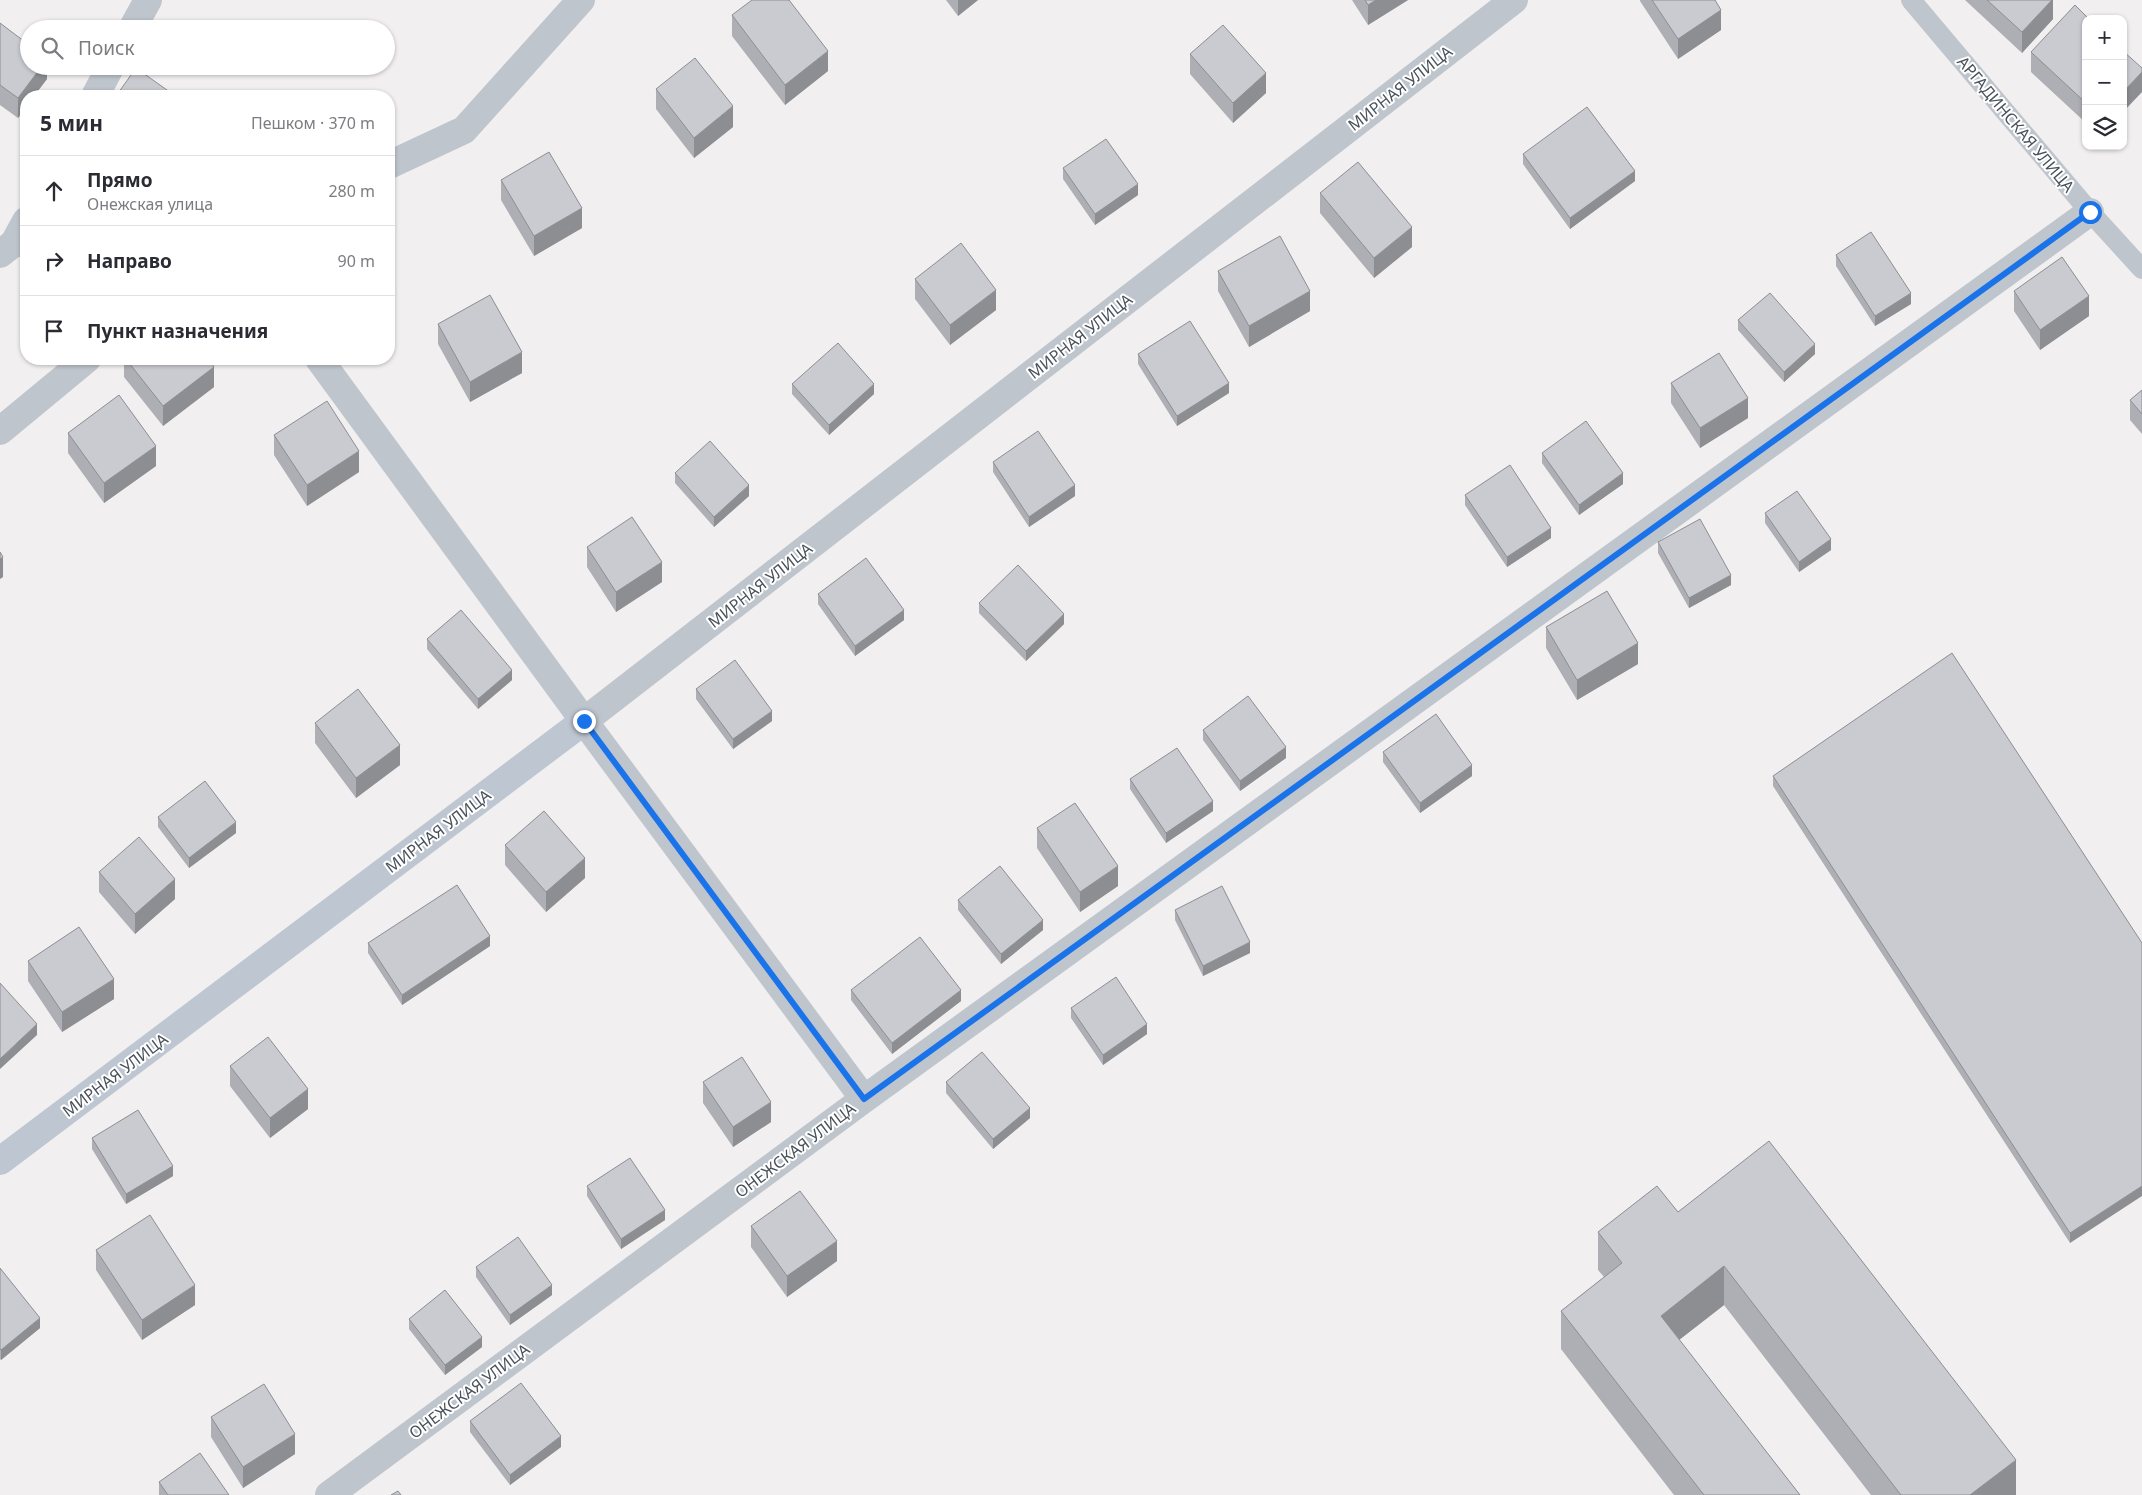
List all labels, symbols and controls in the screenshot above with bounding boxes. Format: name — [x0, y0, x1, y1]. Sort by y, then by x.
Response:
map controls — [2082, 15, 2127, 150]
button: + — [2082, 15, 2127, 60]
search box — [20, 20, 395, 75]
icon: search — [38, 34, 66, 62]
text: Поиск — [78, 35, 134, 61]
street label: МИРНАЯ УЛИЦА — [1343, 40, 1457, 136]
street label: АРГАДИНСКАЯ УЛИЦА — [1953, 51, 2080, 197]
button: − — [2082, 60, 2127, 105]
button: layers — [2082, 105, 2127, 150]
text: 5 мин — [40, 109, 103, 137]
text: Пешком · 370 m — [251, 112, 375, 134]
text: Прямо — [87, 167, 153, 193]
icon: ahead — [40, 177, 68, 205]
text: 280 m — [328, 180, 375, 202]
text: Онежская улица — [87, 193, 213, 215]
route start — [2079, 201, 2102, 224]
icon: right — [40, 247, 68, 275]
text: Направо — [87, 248, 172, 274]
text: 90 m — [338, 250, 375, 272]
street label: МИРНАЯ УЛИЦА — [1023, 288, 1137, 384]
icon: arrive — [40, 317, 68, 345]
text: Пункт назначения — [87, 318, 268, 344]
street label: МИРНАЯ УЛИЦА — [703, 537, 817, 633]
route end — [573, 710, 596, 733]
street label: МИРНАЯ УЛИЦА — [381, 784, 496, 878]
street label: МИРНАЯ УЛИЦА — [58, 1028, 173, 1122]
street label: ОНЕЖСКАЯ УЛИЦА — [730, 1097, 860, 1203]
street label: ОНЕЖСКАЯ УЛИЦА — [404, 1338, 534, 1444]

